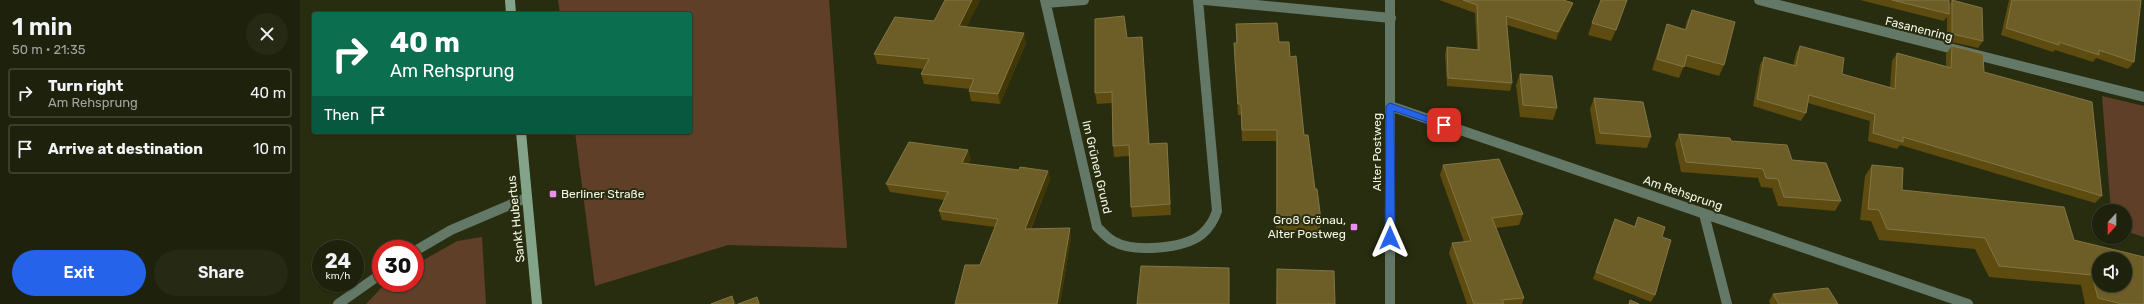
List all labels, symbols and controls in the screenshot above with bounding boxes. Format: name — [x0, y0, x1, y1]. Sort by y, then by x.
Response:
text: 1 min — [12, 13, 72, 41]
button: close — [246, 13, 288, 55]
street label: Fasanenring — [1884, 14, 1954, 44]
text: 40 m — [390, 26, 460, 59]
icon: right — [324, 28, 376, 80]
text: 50 m · 21:35 — [12, 42, 85, 57]
text: Am Rehsprung — [390, 60, 514, 82]
text: Turn right — [48, 77, 123, 95]
icon: right — [14, 82, 36, 104]
text: 40 m — [250, 84, 286, 102]
text: Am Rehsprung — [48, 95, 138, 110]
icon: arrive — [367, 104, 389, 126]
text: Then — [324, 106, 359, 124]
pin — [1427, 108, 1461, 142]
street label: Alter Postweg — [1370, 113, 1384, 191]
icon: arrive — [1433, 114, 1455, 136]
street label: Im Grünen Grund — [1079, 119, 1115, 215]
icon: arrive — [14, 138, 36, 160]
text: Arrive at destination — [48, 140, 203, 158]
text: 10 m — [253, 140, 286, 158]
street label: Am Rehsprung — [1641, 173, 1725, 213]
street label: Sankt Hubertus — [504, 175, 528, 263]
place label: Berliner Straße — [561, 187, 645, 201]
marker: Berliner Straße — [548, 189, 558, 199]
north arrow — [2092, 204, 2132, 244]
map controls — [2092, 204, 2132, 292]
place label: Groß Grönau, Alter Postweg — [1268, 213, 1346, 241]
position arrow — [1369, 217, 1411, 259]
marker: Groß Grönau, Alter Postweg — [1349, 222, 1359, 232]
speed limit sign: 30 — [372, 240, 424, 292]
text: 24 — [325, 249, 351, 273]
button: Exit — [12, 250, 146, 296]
button: Share — [154, 250, 288, 296]
button: sound — [2092, 252, 2132, 292]
text: km/h — [326, 270, 350, 282]

